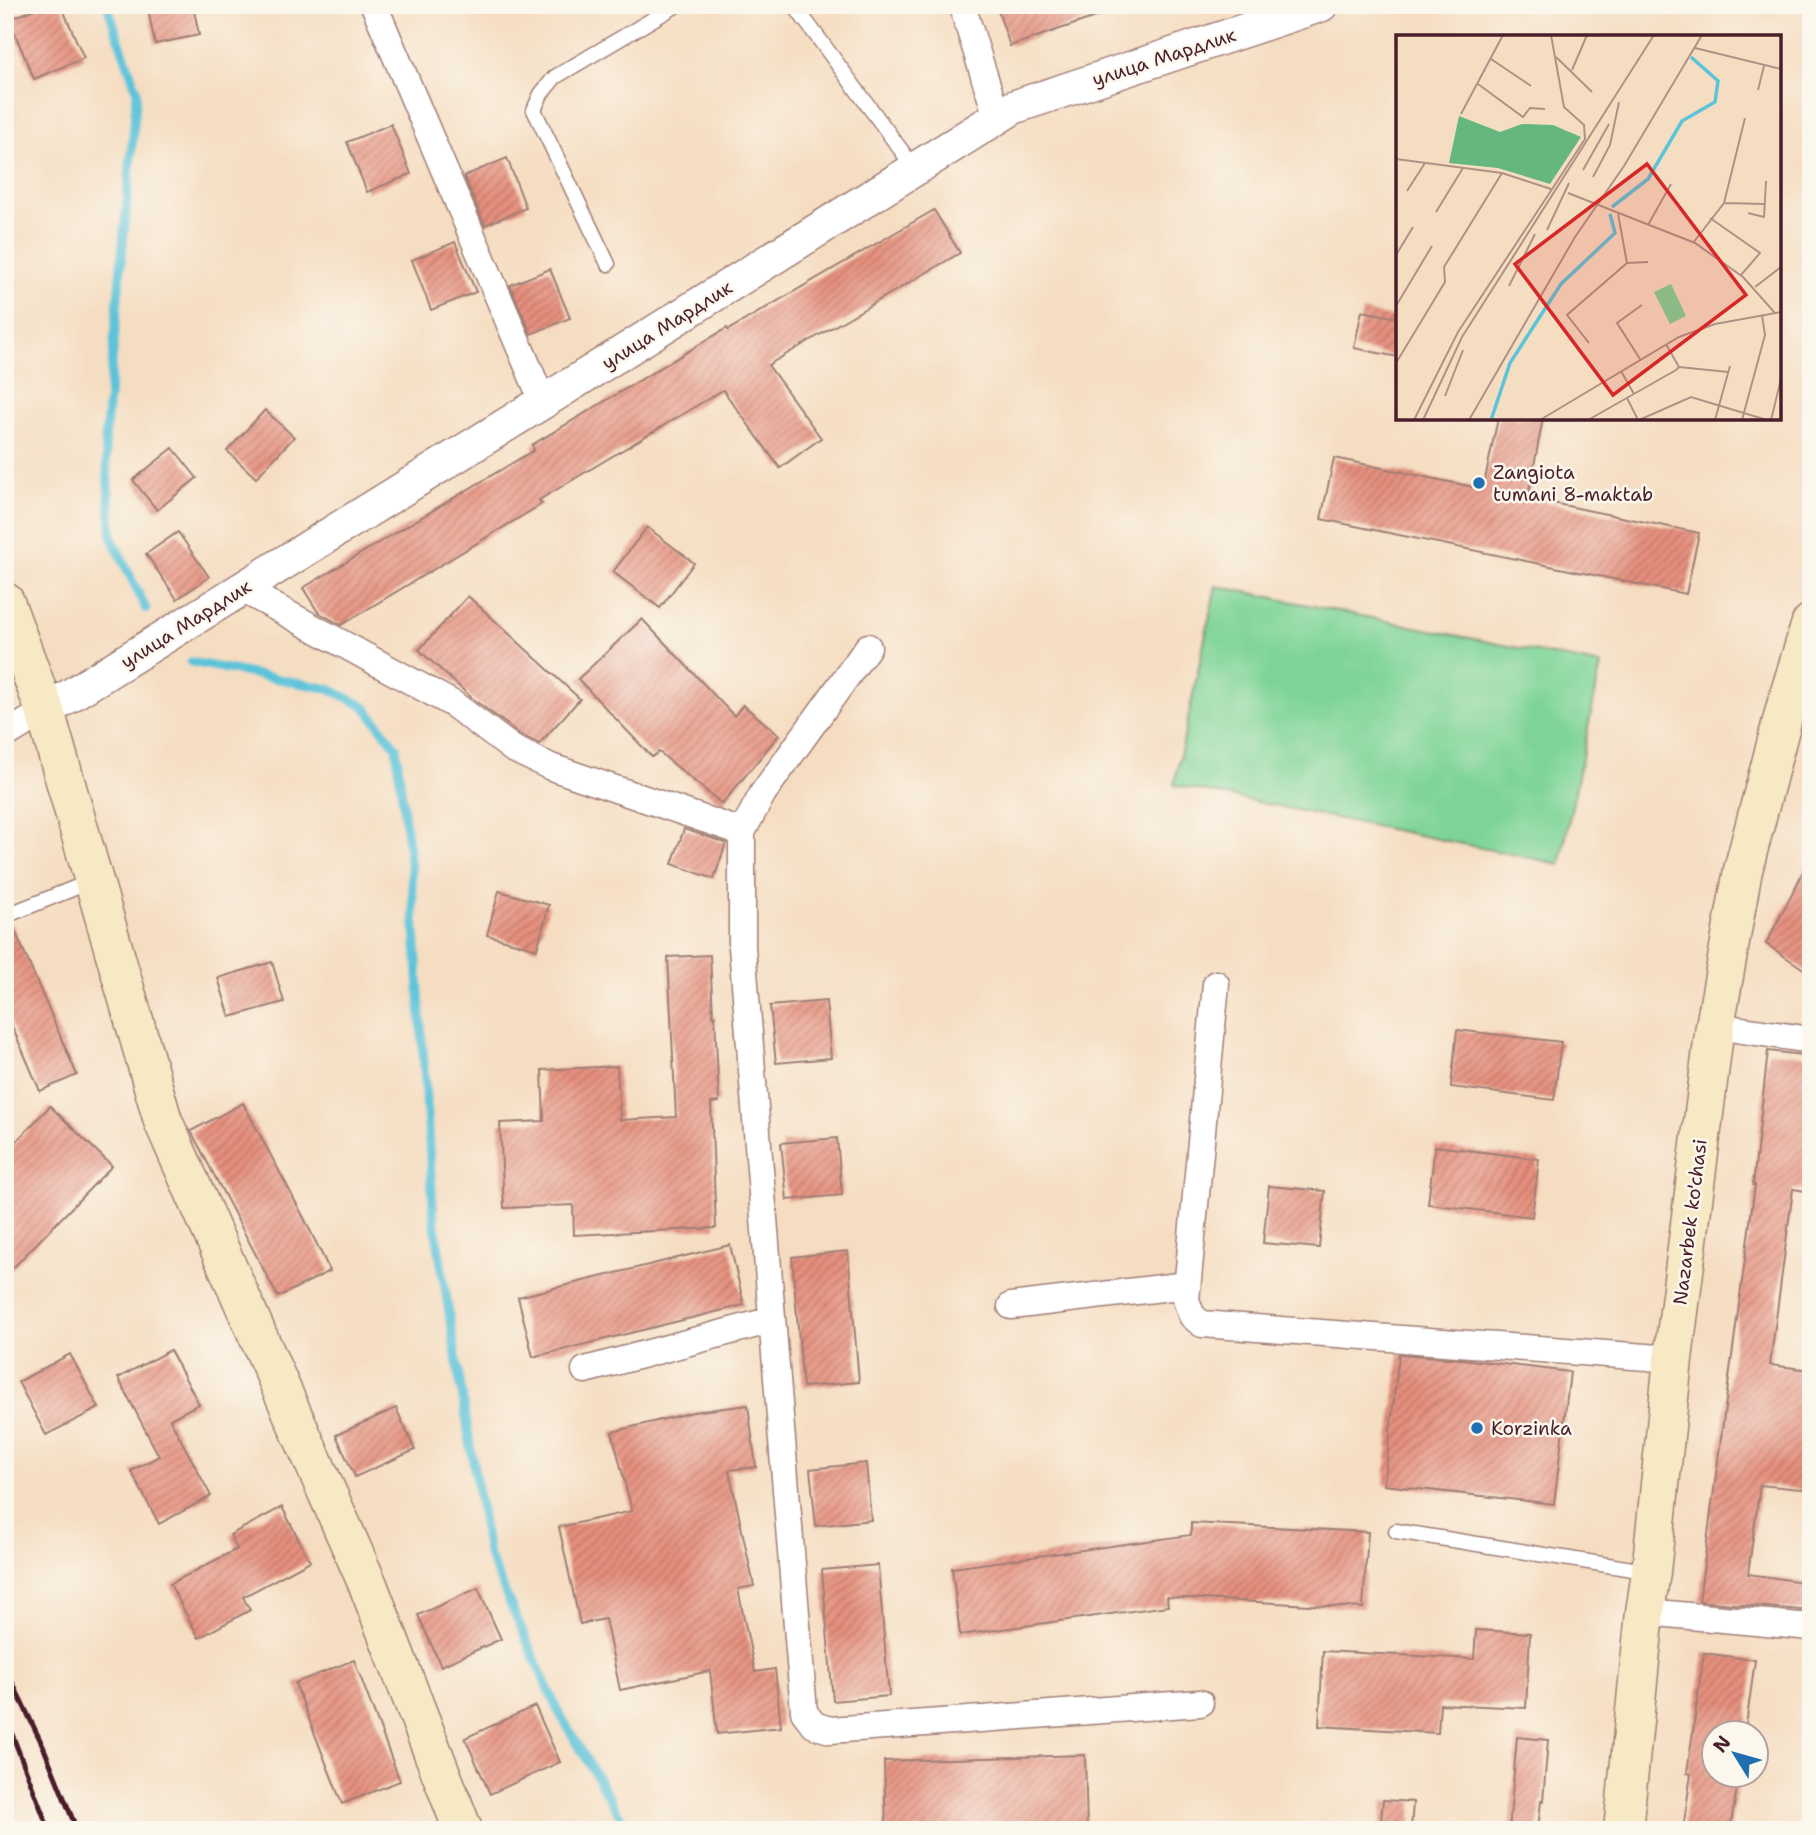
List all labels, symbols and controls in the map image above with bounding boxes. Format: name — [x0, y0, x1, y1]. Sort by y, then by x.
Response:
street label: улица Мардлик — [1089, 22, 1239, 92]
inset map — [1396, 35, 1781, 420]
street label: улица Мардлик — [597, 275, 737, 375]
place label: Zangiota tumani 8-maktab — [1493, 460, 1653, 507]
marker: Zangiota tumani 8-maktab — [1471, 475, 1487, 491]
street label: улица Мардлик — [116, 574, 256, 674]
street label: Nazarbek ko'chasi — [1667, 1138, 1713, 1306]
place label: Korzinka — [1491, 1416, 1572, 1441]
marker: Korzinka — [1469, 1420, 1485, 1436]
north arrow — [1700, 1720, 1770, 1790]
text: N — [1707, 1731, 1736, 1758]

